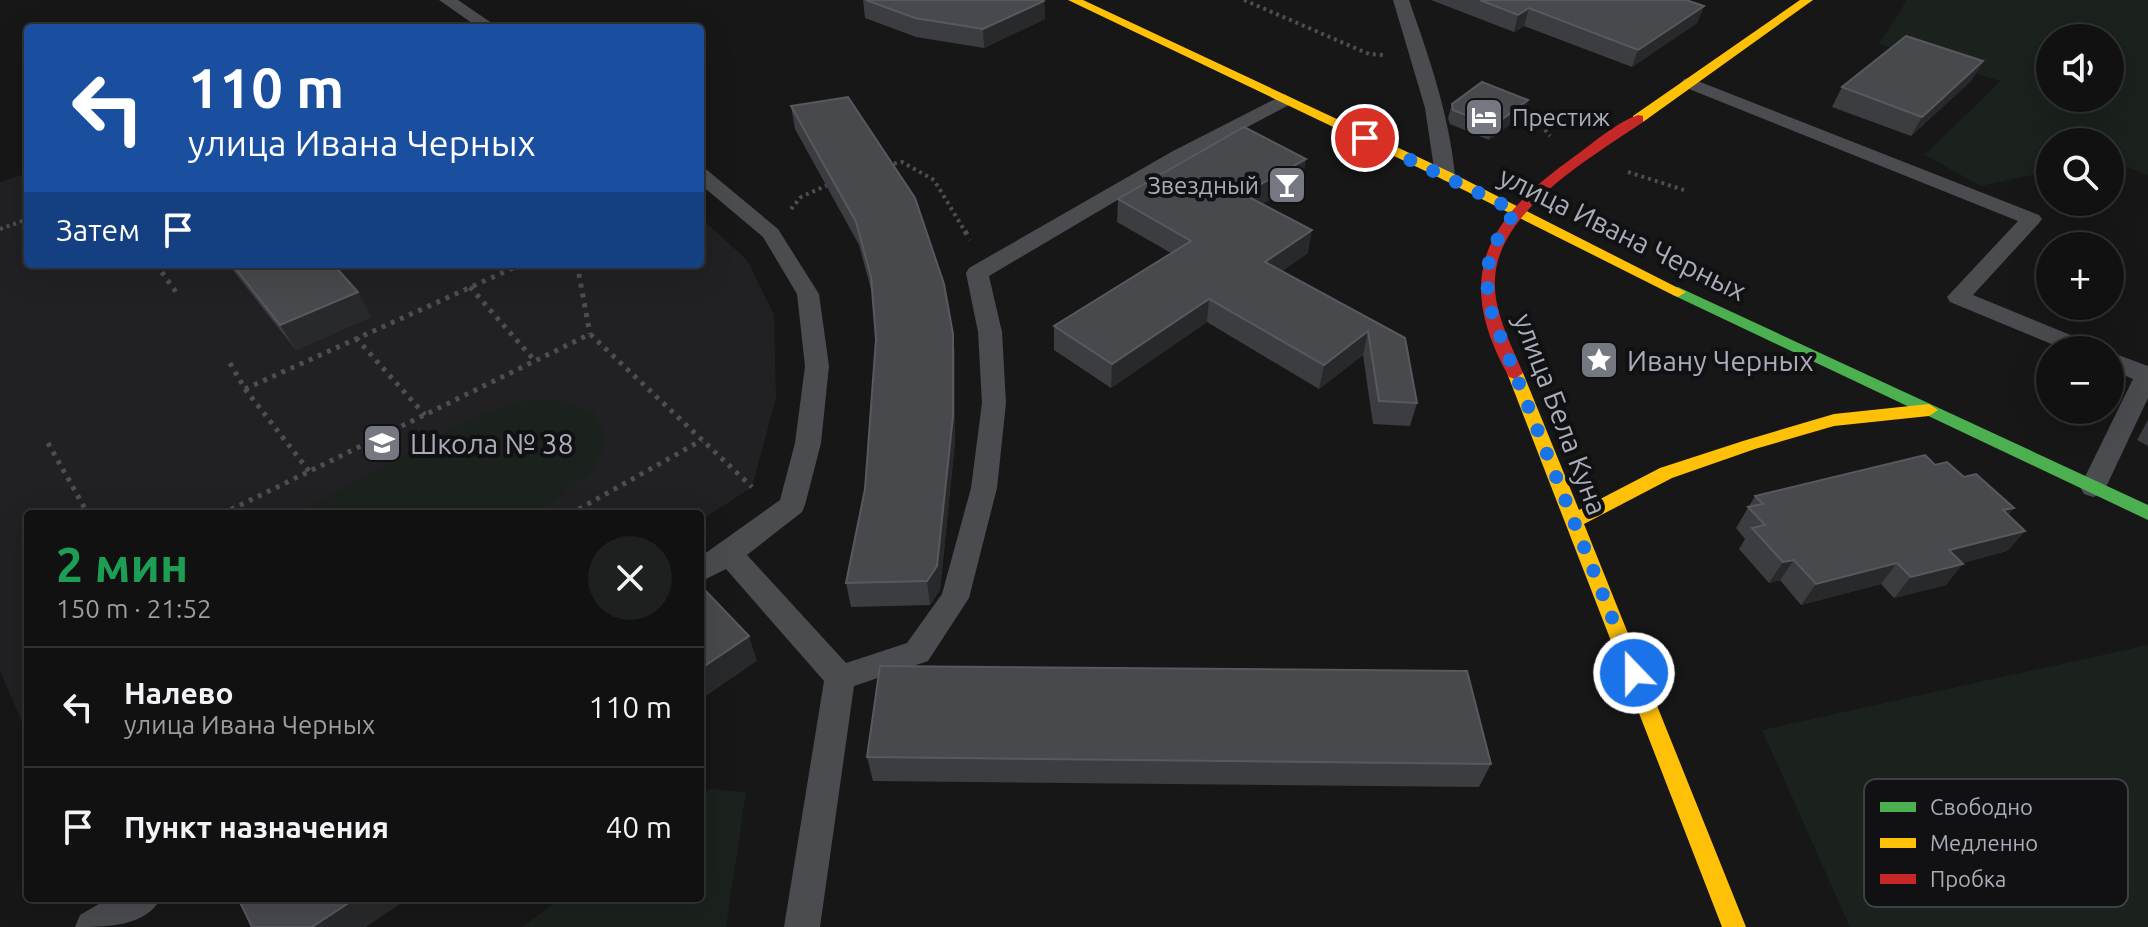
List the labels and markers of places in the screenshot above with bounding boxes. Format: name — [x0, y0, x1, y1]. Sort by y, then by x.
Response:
hotel icon: Престиж — [1463, 96, 1505, 138]
pin — [1331, 104, 1399, 172]
place label: Престиж — [1512, 104, 1610, 131]
bar icon: Звездный — [1266, 164, 1308, 206]
place label: Звездный — [1147, 172, 1259, 199]
place icon: Ивану Черных — [1578, 339, 1620, 381]
place label: Ивану Черных — [1627, 345, 1814, 376]
school or university icon: Школа № 38 — [361, 422, 403, 464]
place label: Школа № 38 — [410, 428, 573, 459]

